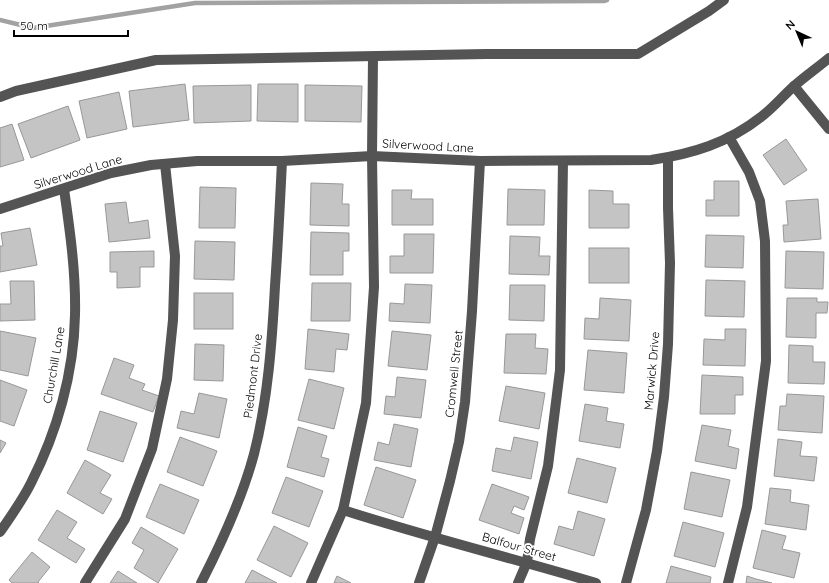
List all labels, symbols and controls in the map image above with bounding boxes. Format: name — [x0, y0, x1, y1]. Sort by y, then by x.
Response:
scale bar — [14, 12, 128, 38]
north arrow — [777, 12, 817, 52]
text: N — [782, 17, 798, 33]
text: 50 m — [20, 18, 48, 33]
street label: Silverwood Lane — [382, 136, 474, 155]
street label: Silverwood Lane — [32, 151, 124, 192]
street label: Churchill Lane — [39, 325, 68, 404]
street label: Cromwell Street — [441, 330, 466, 418]
street label: Marwick Drive — [641, 331, 662, 411]
street label: Piedmont Drive — [240, 333, 265, 419]
street label: Balfour Street — [480, 529, 558, 564]

